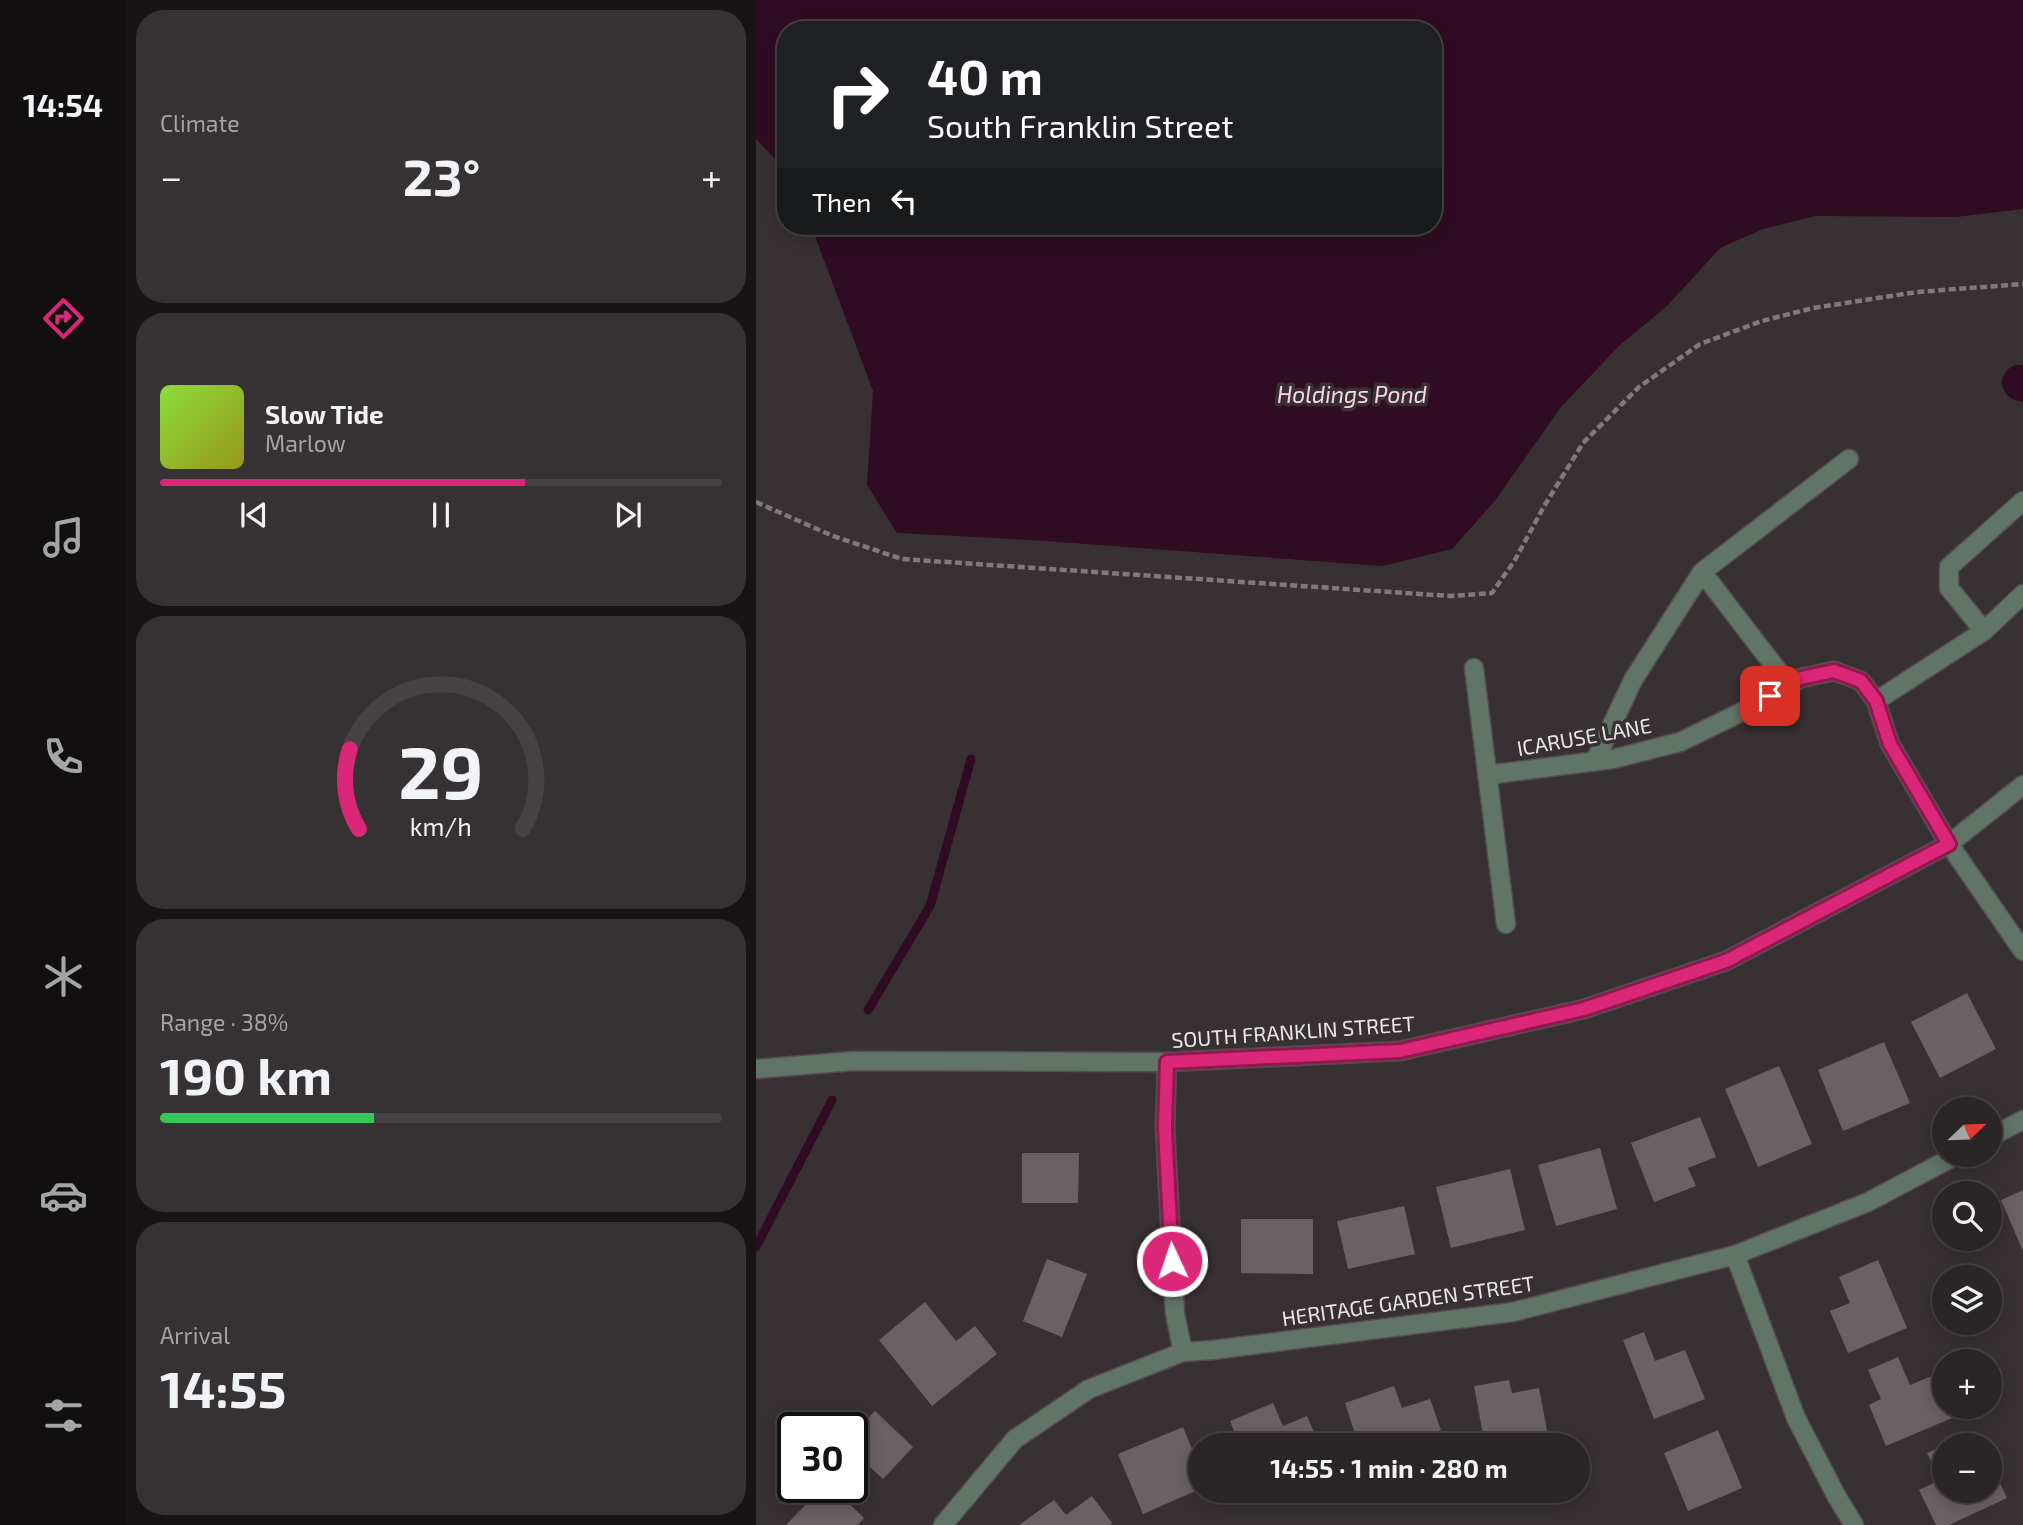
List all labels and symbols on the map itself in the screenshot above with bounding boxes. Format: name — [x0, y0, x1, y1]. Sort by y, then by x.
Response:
water label: Holdings Pond — [1277, 380, 1427, 408]
pin — [1740, 666, 1800, 726]
street label: ICARUSE LANE — [1515, 712, 1653, 760]
street label: SOUTH FRANKLIN STREET — [1171, 1010, 1415, 1052]
north arrow — [1932, 1097, 2002, 1167]
position arrow — [1135, 1224, 1209, 1298]
street label: HERITAGE GARDEN STREET — [1280, 1270, 1536, 1330]
speed limit sign: 30 — [777, 1412, 868, 1503]

